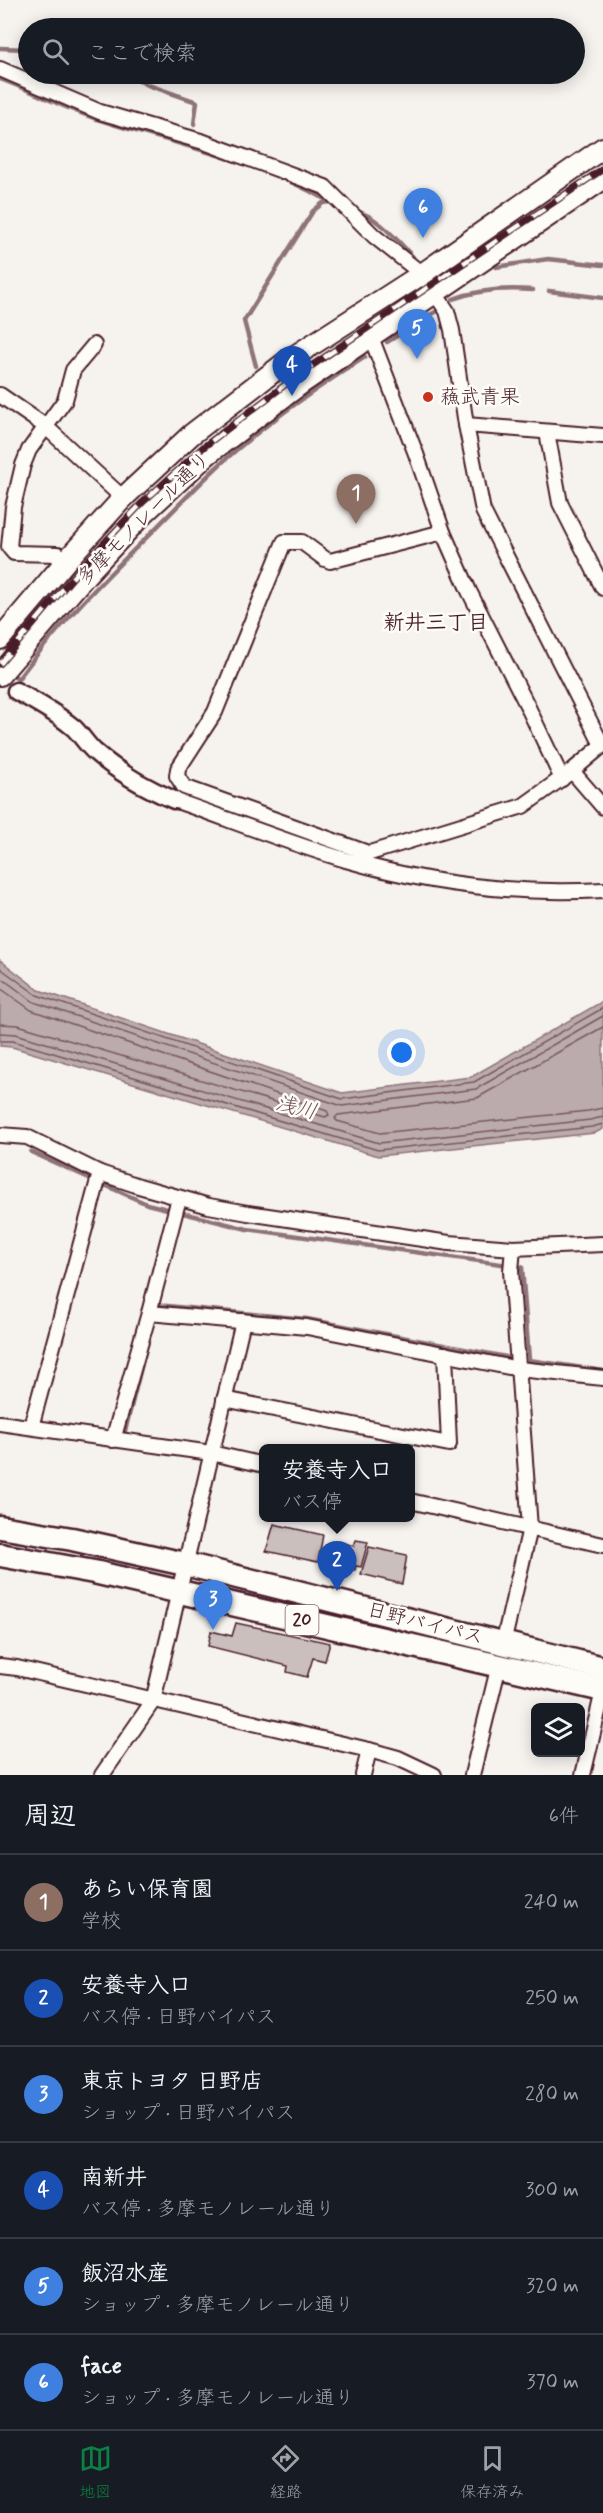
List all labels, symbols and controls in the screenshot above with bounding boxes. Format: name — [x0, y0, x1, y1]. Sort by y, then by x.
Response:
search box — [18, 18, 585, 84]
icon: search — [39, 35, 72, 68]
text: ここで検索 — [87, 40, 197, 68]
pin: 6 — [404, 188, 442, 238]
pin: 5 — [398, 310, 436, 359]
pin: 4 — [272, 346, 312, 396]
place label: 蘓武青果 — [440, 384, 520, 411]
marker: 蘓武青果 — [421, 390, 435, 404]
street label: 多摩モノレール通り — [71, 446, 217, 592]
pin: 1 — [336, 474, 376, 524]
district label: 新井三丁目 — [384, 609, 489, 637]
your location — [387, 1038, 416, 1067]
water label: 浅川 — [272, 1089, 320, 1127]
popup — [259, 1444, 415, 1522]
text: 安養寺入口 — [282, 1457, 392, 1485]
text: バス停 — [282, 1489, 342, 1516]
pin: 2 — [318, 1542, 356, 1591]
pin: 3 — [194, 1580, 232, 1630]
street label: 日野バイパス — [364, 1596, 486, 1652]
road number: 20 — [286, 1605, 318, 1635]
map controls — [531, 1703, 585, 1757]
button: layers — [531, 1703, 585, 1757]
text: 周辺 — [24, 1800, 76, 1834]
text: 6件 — [549, 1803, 579, 1830]
text: あらい保育園 — [81, 1876, 213, 1904]
text: 1 — [39, 1889, 48, 1916]
text: 240 m — [524, 1889, 579, 1916]
text: 学校 — [81, 1908, 121, 1935]
text: 安養寺入口 — [81, 1972, 191, 2000]
text: 2 — [39, 1985, 48, 2012]
text: 250 m — [525, 1985, 579, 2012]
text: バス停 · 日野バイパス — [81, 2004, 276, 2031]
text: 東京トヨタ 日野店 — [81, 2068, 263, 2096]
text: 3 — [39, 2081, 48, 2108]
text: 280 m — [525, 2081, 579, 2108]
text: ショップ · 日野バイパス — [81, 2100, 295, 2127]
text: 南新井 — [81, 2164, 147, 2192]
text: 4 — [38, 2177, 49, 2204]
text: 300 m — [525, 2177, 579, 2204]
text: バス停 · 多摩モノレール通り — [81, 2196, 335, 2223]
text: 飯沼水産 — [81, 2260, 169, 2288]
text: 5 — [38, 2273, 50, 2300]
text: 320 m — [526, 2273, 579, 2300]
text: ショップ · 多摩モノレール通り — [81, 2292, 354, 2319]
text: face — [81, 2353, 122, 2381]
text: 6 — [38, 2369, 49, 2396]
text: 370 m — [527, 2369, 579, 2396]
text: ショップ · 多摩モノレール通り — [81, 2385, 354, 2412]
tab: 地図 — [79, 2442, 112, 2503]
tab: 経路 — [269, 2442, 302, 2503]
tab: 保存済み — [460, 2442, 524, 2503]

